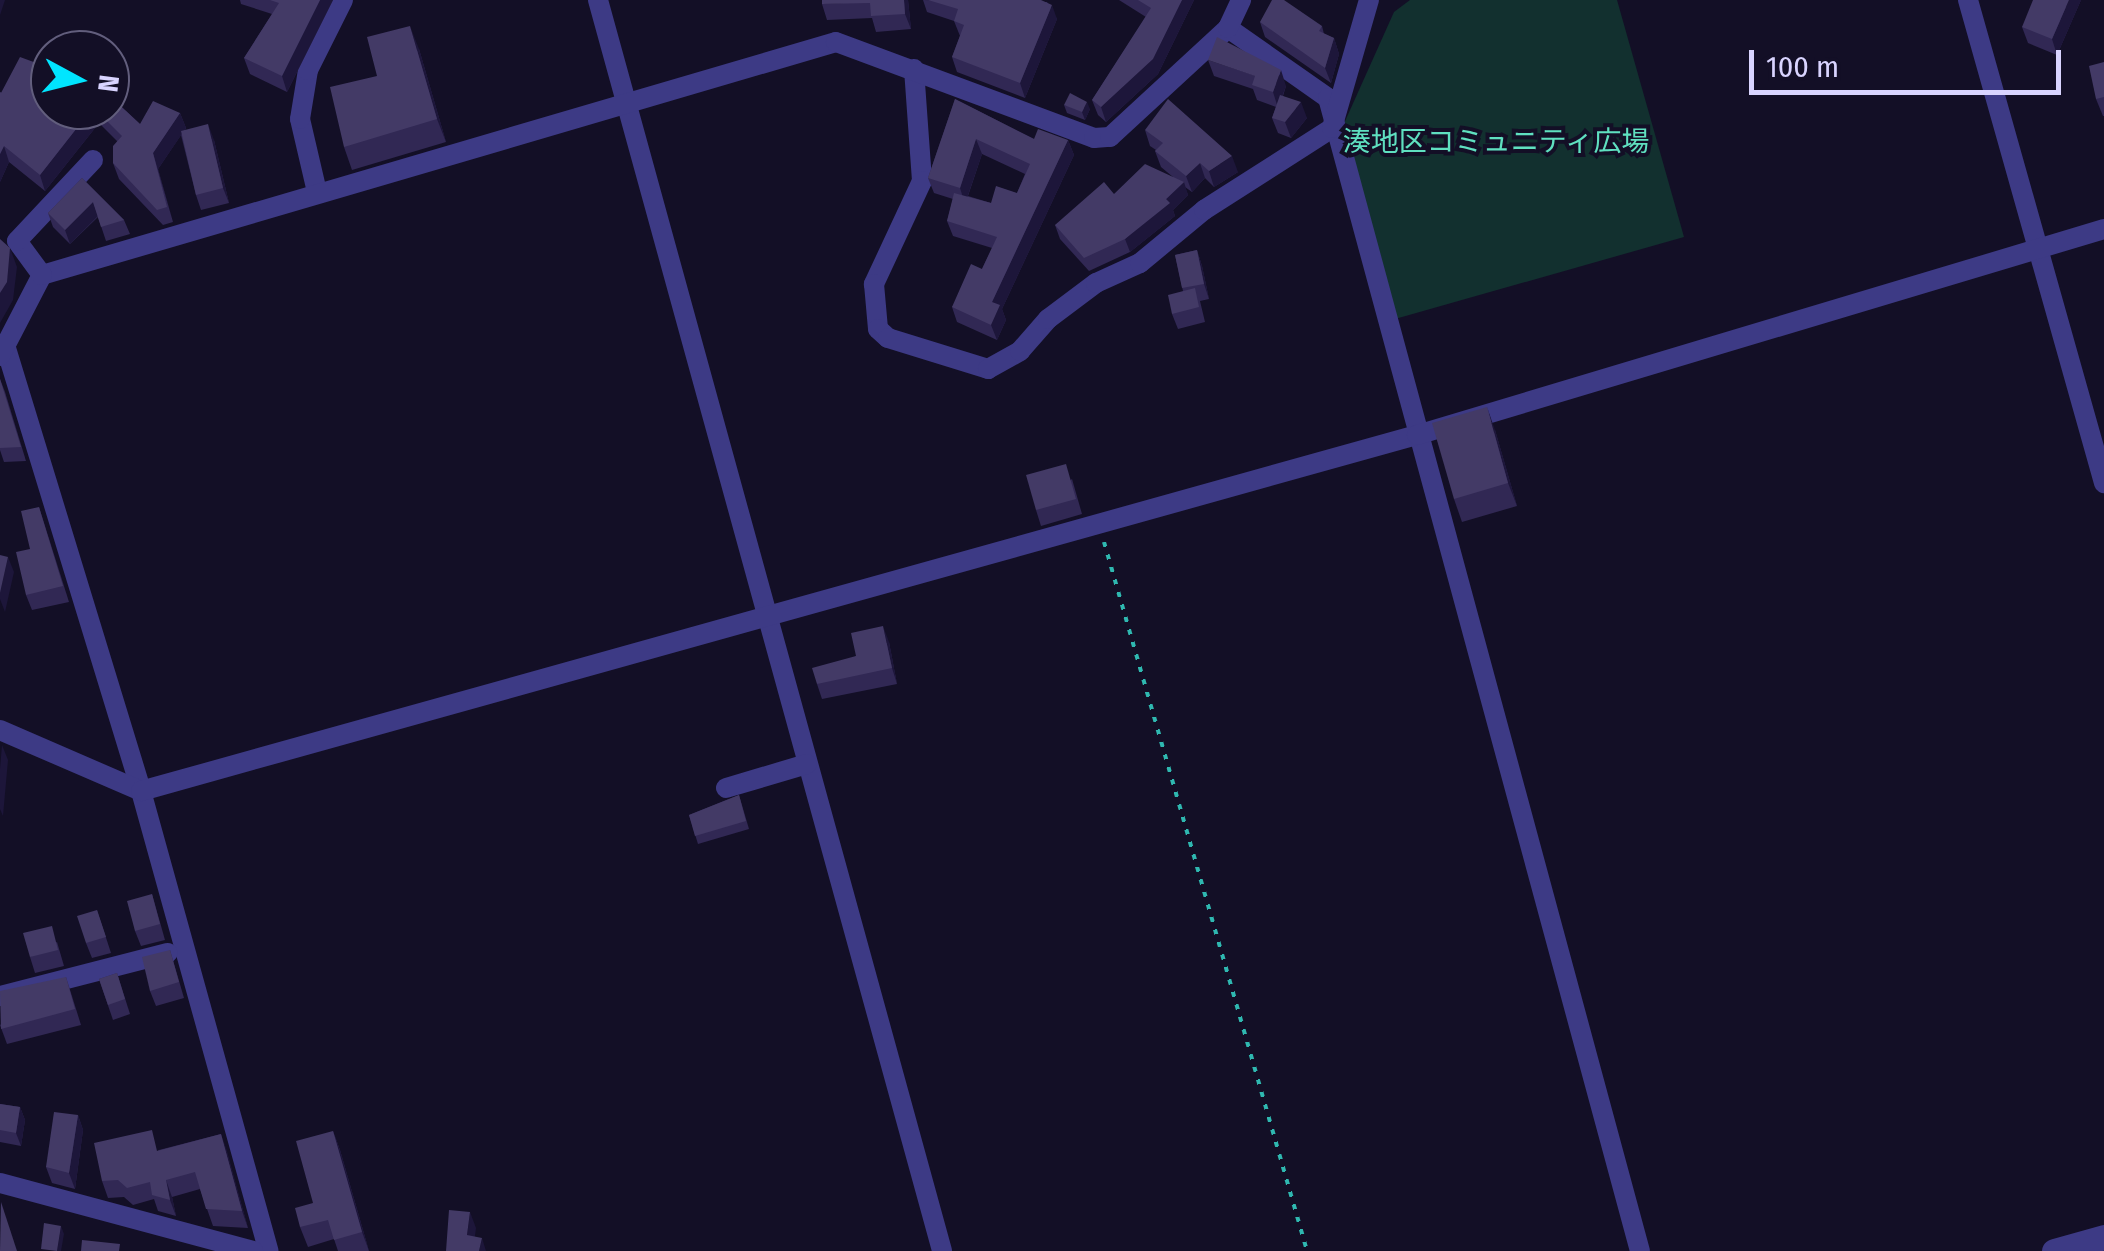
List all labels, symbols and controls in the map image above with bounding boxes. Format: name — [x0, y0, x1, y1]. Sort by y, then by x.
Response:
north arrow — [30, 30, 130, 130]
scale bar — [1754, 30, 2066, 92]
text: 100 m — [1766, 49, 1839, 85]
text: N — [91, 73, 126, 94]
park label: 湊地区コミュニティ広場 — [1342, 125, 1650, 159]

